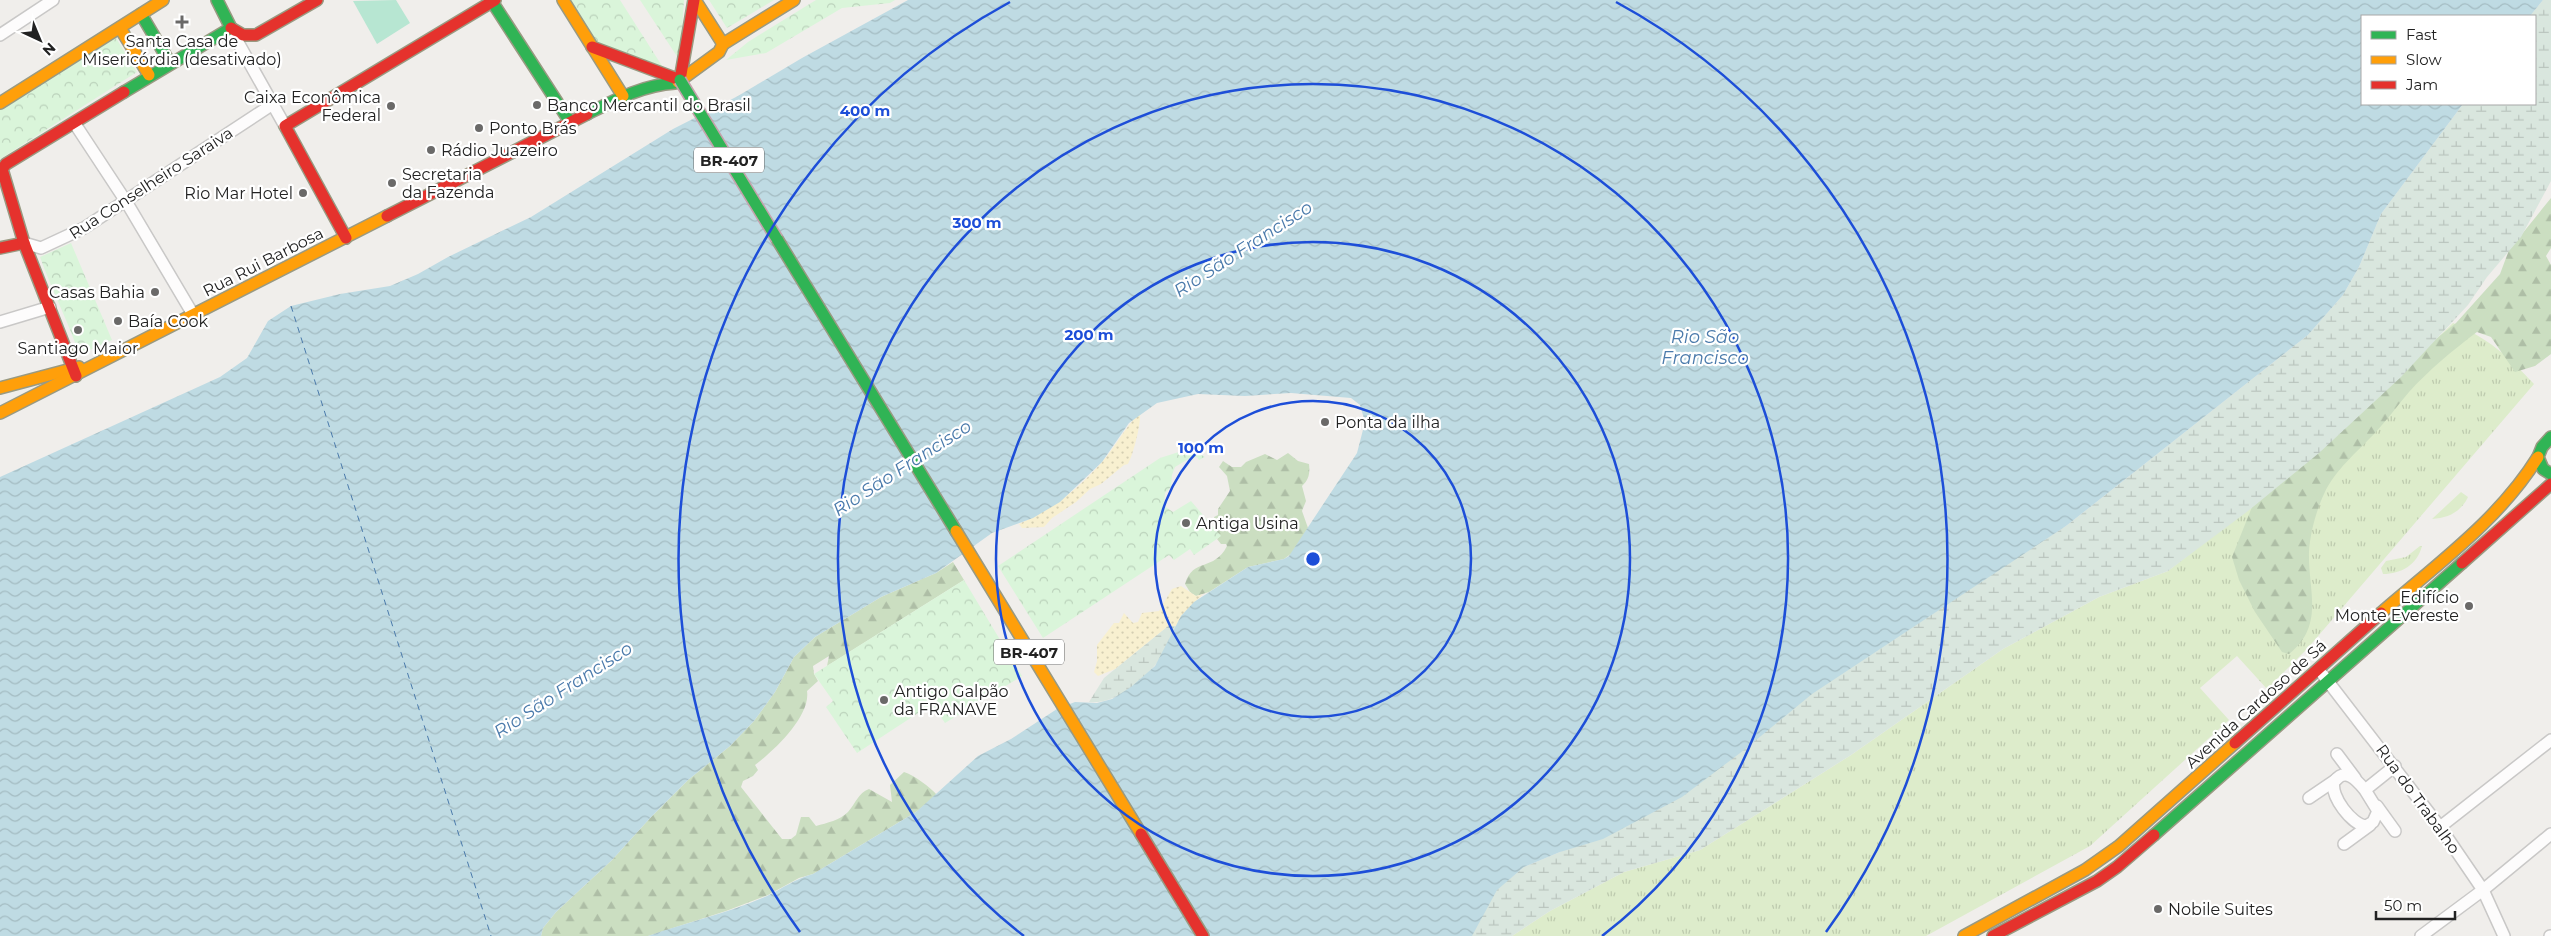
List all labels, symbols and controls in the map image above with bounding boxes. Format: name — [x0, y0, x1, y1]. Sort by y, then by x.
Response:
north arrow — [15, 15, 65, 65]
marker: Santa Casa de Misericórdia (desativado) — [175, 15, 189, 29]
legend — [2361, 15, 2536, 105]
text: Fast — [2406, 25, 2437, 44]
place label: Santa Casa de Misericórdia (desativado) — [82, 32, 282, 69]
text: N — [39, 39, 59, 60]
text: Slow — [2406, 50, 2442, 69]
text: Jam — [2405, 75, 2438, 94]
place label: Caixa Econômica Federal — [244, 88, 381, 125]
place label: Banco Mercantil do Brasil — [547, 96, 751, 115]
marker: Banco Mercantil do Brasil — [531, 99, 543, 111]
marker: Caixa Econômica Federal — [385, 100, 397, 112]
text: 400 m — [840, 101, 890, 120]
place label: Ponto Brás — [489, 119, 577, 138]
marker: Ponto Brás — [473, 122, 485, 134]
street label: Rua Conselheiro Saraiva — [66, 123, 236, 243]
place label: Rádio Juazeiro — [441, 141, 558, 160]
marker: Rádio Juazeiro — [425, 144, 437, 156]
road number: BR-407 — [694, 148, 764, 172]
place label: Secretaria da Fazenda — [402, 165, 495, 202]
marker: Secretaria da Fazenda — [386, 177, 398, 189]
place label: Rio Mar Hotel — [184, 184, 293, 203]
marker: Rio Mar Hotel — [297, 187, 309, 199]
water label: Rio São Francisco — [1170, 196, 1316, 302]
text: 300 m — [951, 213, 1002, 232]
street label: Rua Rui Barbosa — [200, 223, 326, 301]
place label: Casas Bahia — [49, 283, 145, 302]
marker: Casas Bahia — [149, 286, 161, 298]
place label: Baía Cook — [128, 312, 208, 331]
marker: Baía Cook — [112, 315, 124, 327]
marker: Santiago Maior — [72, 324, 84, 336]
text: 200 m — [1064, 325, 1114, 344]
water label: Rio São Francisco — [1661, 326, 1749, 369]
place label: Santiago Maior — [18, 339, 139, 358]
place label: Ponta da ilha — [1335, 413, 1440, 432]
water label: Rio São Francisco — [829, 415, 975, 521]
marker: Ponta da ilha — [1319, 416, 1331, 428]
text: 100 m — [1178, 438, 1224, 457]
place label: Antiga Usina — [1196, 514, 1299, 533]
marker: Antiga Usina — [1180, 517, 1192, 529]
centre of rings — [1304, 550, 1322, 568]
place label: Edifício Monte Evereste — [2335, 588, 2459, 625]
marker: Edifício Monte Evereste — [2463, 600, 2475, 612]
street label: Avenida Cardoso de Sá — [2182, 636, 2330, 772]
water label: Rio São Francisco — [490, 637, 636, 743]
road number: BR-407 — [994, 640, 1064, 664]
place label: Antigo Galpão da FRANAVE — [894, 682, 1009, 719]
marker: Antigo Galpão da FRANAVE — [878, 694, 890, 706]
street label: Rua do Trabalho — [2372, 741, 2464, 857]
scale bar — [2376, 888, 2455, 920]
text: 50 m — [2384, 896, 2422, 915]
place label: Nobile Suites — [2168, 900, 2273, 919]
marker: Nobile Suites — [2152, 903, 2164, 915]

